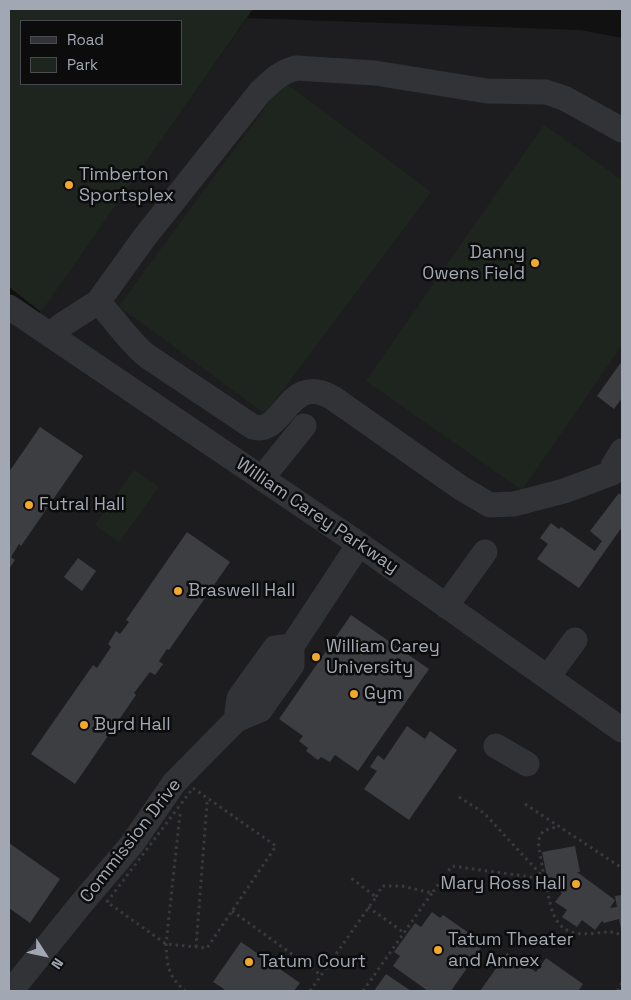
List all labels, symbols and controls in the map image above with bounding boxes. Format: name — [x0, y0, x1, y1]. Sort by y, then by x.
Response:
legend — [20, 20, 182, 85]
text: Road — [67, 30, 104, 49]
text: Park — [67, 55, 98, 74]
place label: Timberton Sportsplex — [79, 164, 174, 206]
marker: Timberton Sportsplex — [63, 179, 75, 191]
place label: Danny Owens Field — [422, 242, 525, 284]
marker: Danny Owens Field — [529, 257, 541, 269]
street label: William Carey Parkway — [232, 454, 402, 578]
place label: Futral Hall — [39, 494, 125, 516]
marker: Futral Hall — [23, 499, 35, 511]
place label: Braswell Hall — [188, 580, 295, 602]
marker: Braswell Hall — [172, 585, 184, 597]
place label: William Carey University — [326, 636, 440, 679]
marker: William Carey University — [310, 651, 322, 663]
place label: Gym — [364, 683, 402, 705]
marker: Gym — [348, 688, 360, 700]
place label: Byrd Hall — [94, 714, 171, 736]
marker: Byrd Hall — [78, 719, 90, 731]
street label: Commission Drive — [76, 775, 186, 907]
place label: Mary Ross Hall — [441, 873, 566, 895]
marker: Mary Ross Hall — [570, 878, 582, 890]
place label: Tatum Theater and Annex — [448, 929, 574, 972]
north arrow — [20, 930, 70, 980]
marker: Tatum Theater and Annex — [432, 944, 444, 956]
place label: Tatum Court — [259, 951, 366, 973]
text: N — [47, 955, 67, 973]
marker: Tatum Court — [243, 956, 255, 968]

